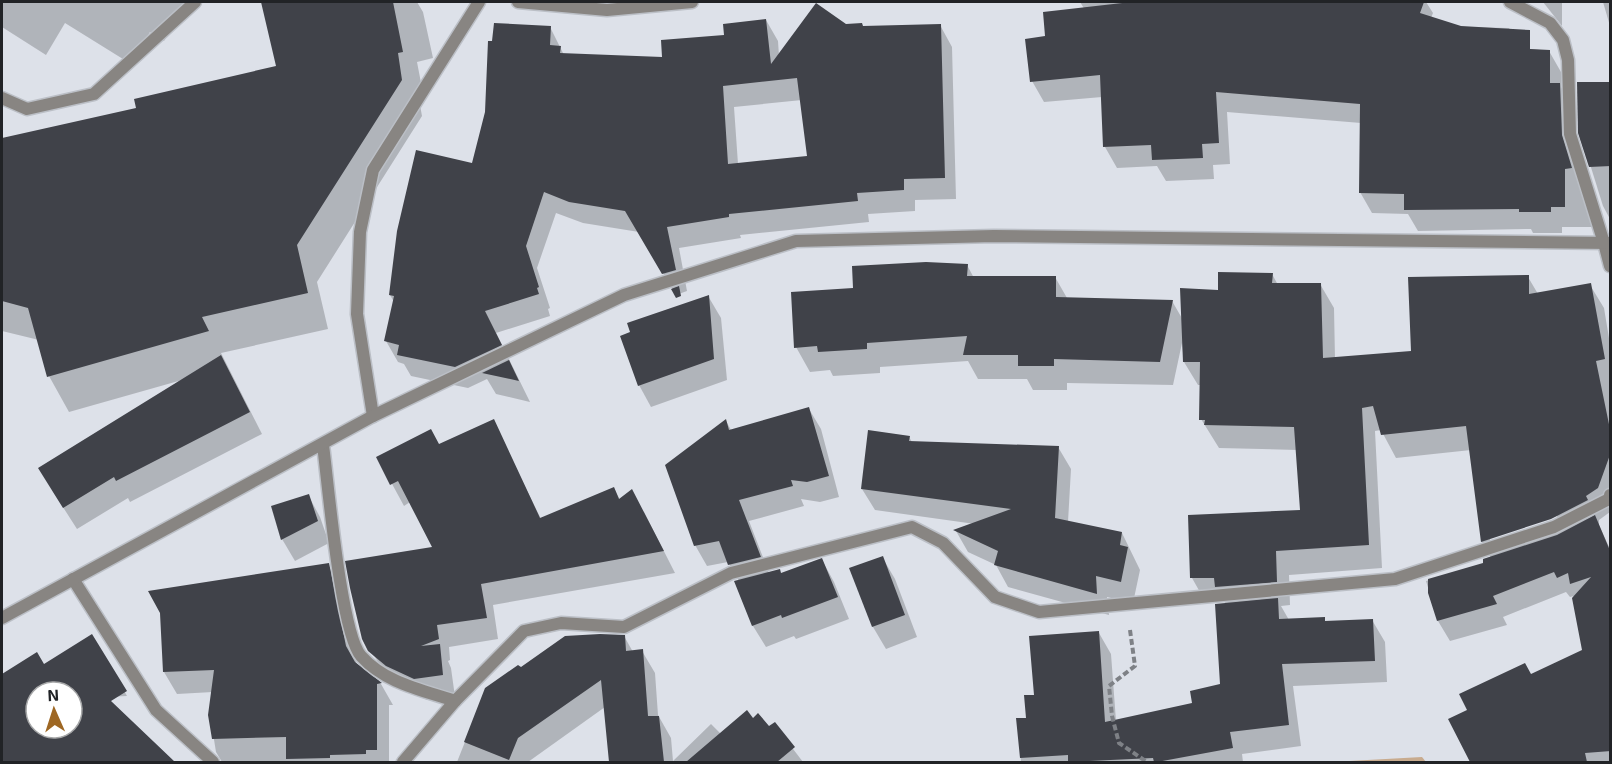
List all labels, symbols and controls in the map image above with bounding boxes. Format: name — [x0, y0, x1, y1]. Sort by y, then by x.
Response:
north arrow — [24, 680, 84, 740]
text: N — [47, 685, 59, 704]

